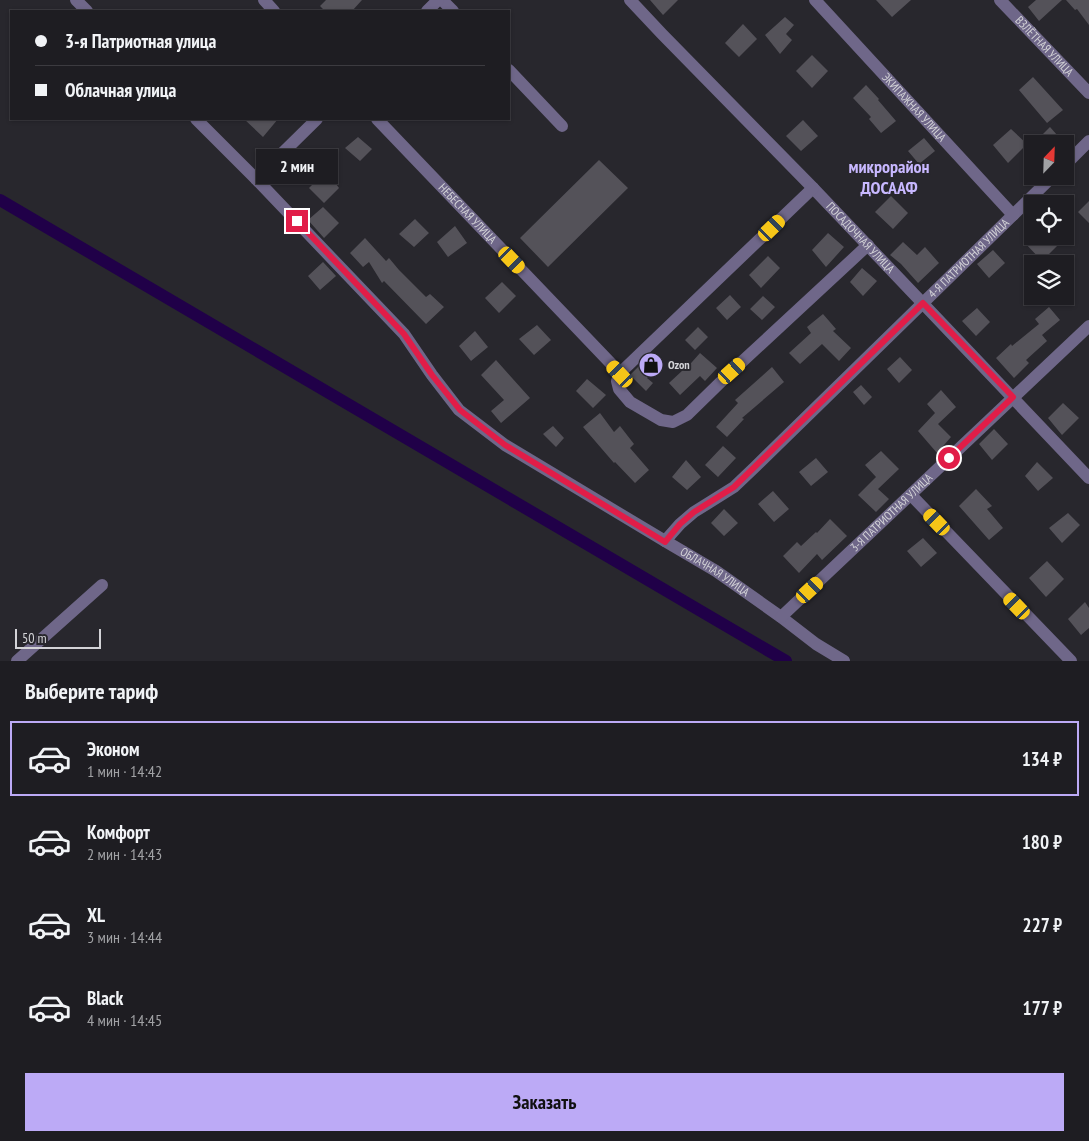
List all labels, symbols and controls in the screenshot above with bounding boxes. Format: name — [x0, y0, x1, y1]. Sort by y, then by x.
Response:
street label: ВЗЛЁТНАЯ УЛИЦА — [1012, 13, 1077, 79]
text: 3-я Патриотная улица — [65, 29, 216, 53]
street label: ЭКИПАЖНАЯ УЛИЦА — [879, 70, 950, 145]
text: Облачная улица — [65, 78, 176, 102]
north arrow — [1024, 135, 1074, 185]
map controls — [1024, 135, 1074, 305]
callout: 2 мин — [256, 148, 338, 184]
district label: микрорайон ДОСААФ — [848, 155, 930, 199]
text: 2 мин — [280, 156, 314, 176]
street label: НЕБЕСНАЯ УЛИЦА — [436, 180, 500, 247]
button: locate — [1024, 195, 1074, 245]
street label: ПОСАДОЧНАЯ УЛИЦА — [823, 199, 898, 276]
route end — [286, 210, 308, 232]
car — [755, 212, 788, 244]
street label: 4-Я ПАТРИОТНАЯ УЛИЦА — [925, 215, 1012, 301]
car — [496, 244, 527, 276]
button: layers — [1024, 255, 1074, 305]
shop icon: Ozon — [638, 352, 664, 378]
car — [715, 355, 748, 387]
place label: Ozon — [668, 357, 690, 372]
car — [604, 358, 635, 390]
route start — [938, 447, 960, 469]
street label: 3-Я ПАТРИОТНАЯ УЛИЦА — [847, 470, 936, 555]
car — [921, 506, 952, 538]
street label: ОБЛАЧНАЯ УЛИЦА — [678, 544, 753, 600]
car — [793, 574, 826, 606]
car — [1001, 590, 1032, 622]
scale bar — [15, 626, 101, 649]
text: 50 m — [22, 629, 47, 647]
text: Выберите тариф — [25, 677, 158, 705]
icon: car — [27, 736, 72, 781]
text: Эконом — [87, 737, 140, 761]
text: 134 ₽ — [1022, 747, 1062, 771]
text: 1 мин · 14:42 — [87, 761, 162, 781]
icon: car — [27, 819, 72, 864]
text: Комфорт — [87, 820, 150, 844]
text: 180 ₽ — [1022, 830, 1062, 854]
text: 2 мин · 14:43 — [87, 844, 162, 864]
icon: car — [27, 902, 72, 947]
text: XL — [87, 903, 105, 927]
text: 227 ₽ — [1023, 913, 1062, 937]
text: 3 мин · 14:44 — [87, 927, 162, 947]
icon: car — [27, 985, 72, 1030]
text: Black — [87, 986, 123, 1010]
text: 177 ₽ — [1023, 996, 1062, 1020]
text: 4 мин · 14:45 — [87, 1010, 162, 1030]
button: Заказать — [25, 1073, 1064, 1131]

